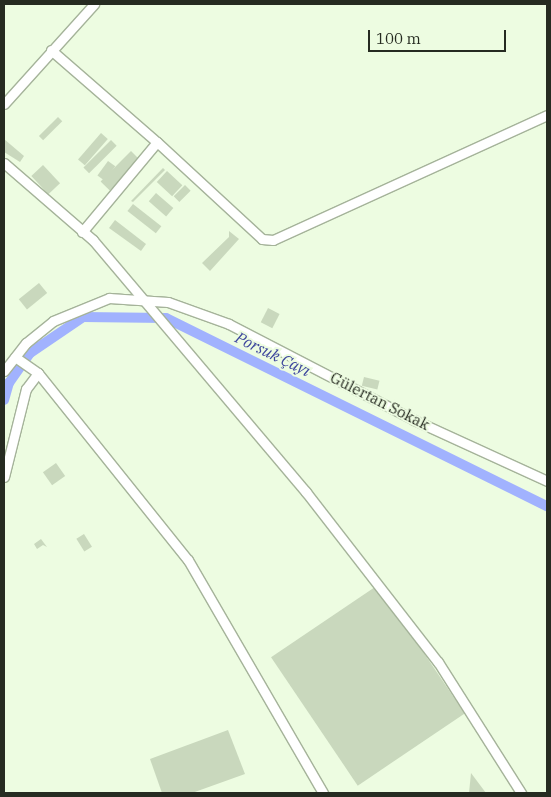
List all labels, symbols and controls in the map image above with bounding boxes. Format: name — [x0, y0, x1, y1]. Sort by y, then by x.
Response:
scale bar — [371, 20, 508, 52]
text: 100 m — [376, 29, 421, 48]
water label: Porsuk Çayı — [232, 328, 314, 380]
street label: Gülertan Sokak — [327, 368, 433, 434]

